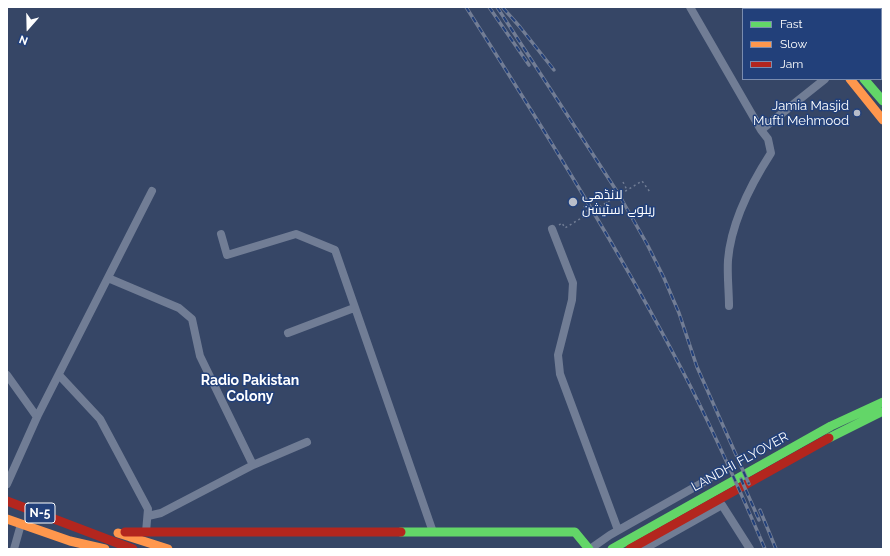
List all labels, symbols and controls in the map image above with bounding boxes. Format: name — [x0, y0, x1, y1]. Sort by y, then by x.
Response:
north arrow — [8, 8, 48, 48]
legend — [742, 8, 882, 80]
text: Fast — [780, 17, 803, 31]
text: N — [18, 32, 30, 47]
text: Slow — [780, 37, 807, 51]
text: Jam — [780, 57, 803, 71]
place label: Jamia Masjid Mufti Mehmood — [753, 98, 849, 129]
marker: Jamia Masjid Mufti Mehmood — [852, 108, 862, 118]
place label: لانڈھی ریلوے اسٹیشن — [582, 187, 655, 218]
marker: لانڈھی ریلوے اسٹیشن — [567, 196, 579, 208]
district label: Radio Pakistan Colony — [201, 373, 299, 406]
street label: LANDHI FLYOVER — [689, 429, 791, 495]
road number: N-5 — [25, 503, 55, 523]

